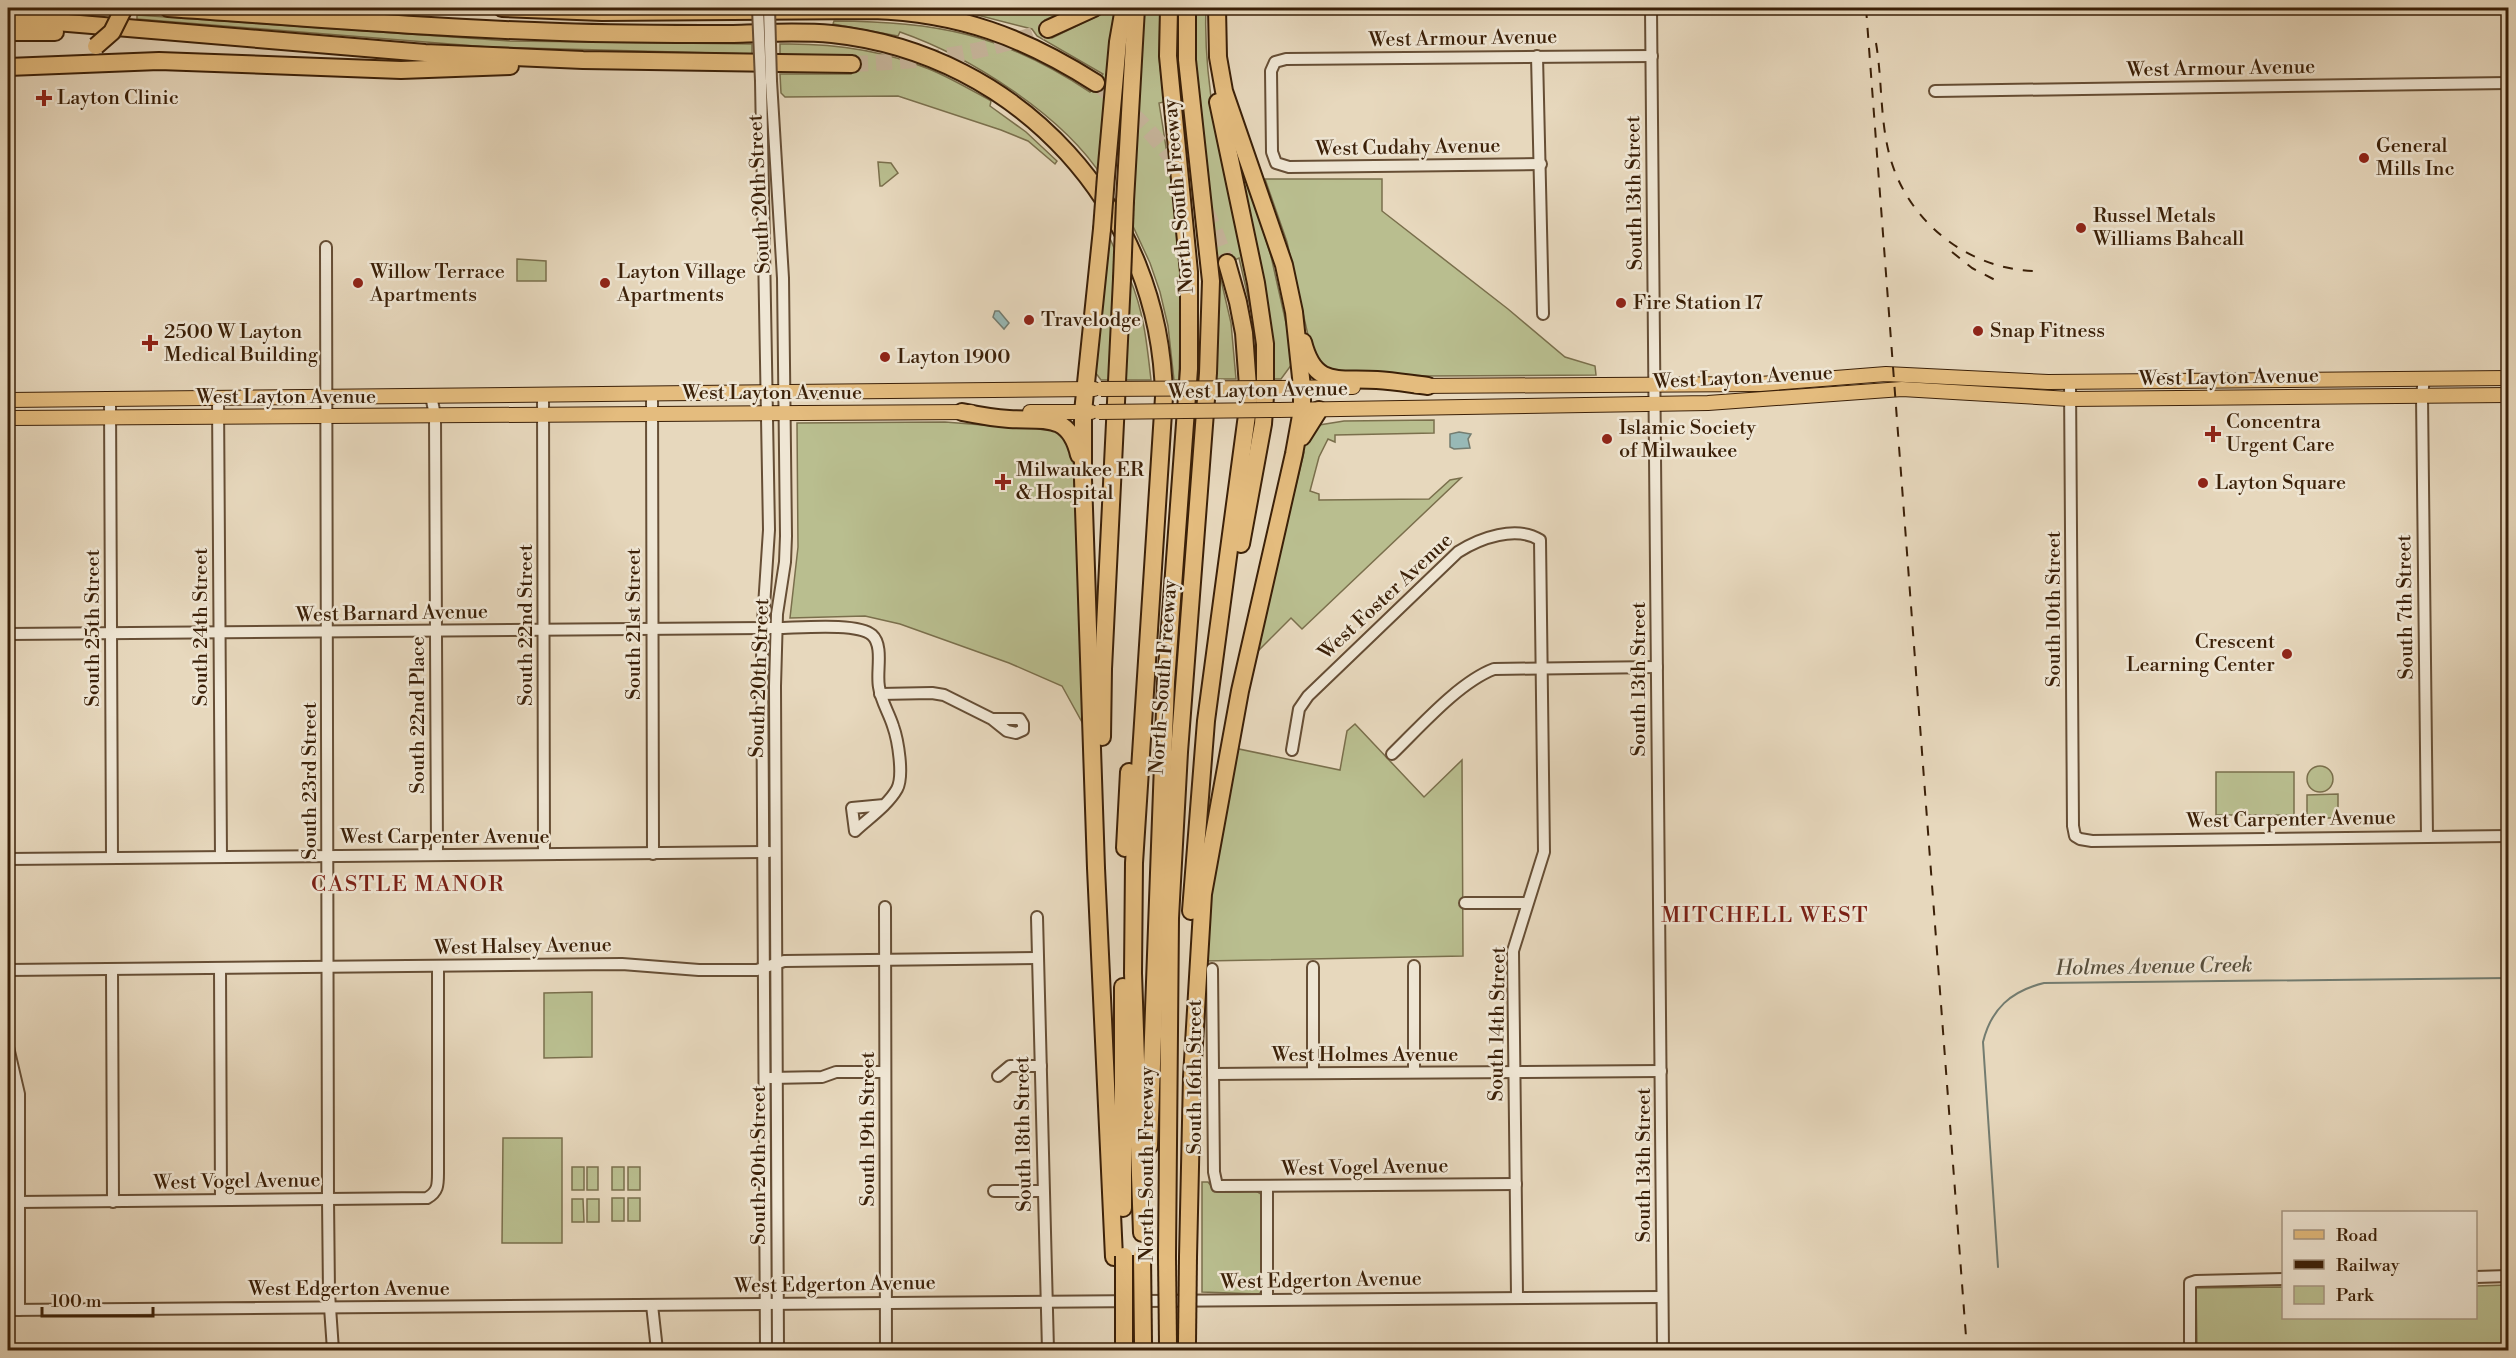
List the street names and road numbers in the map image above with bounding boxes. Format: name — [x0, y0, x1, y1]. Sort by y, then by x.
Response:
street label: West Armour Avenue — [1367, 25, 1558, 53]
street label: West Armour Avenue — [2125, 55, 2316, 83]
street label: North-South Freeway — [1158, 97, 1200, 294]
street label: South 20th Street — [743, 114, 777, 274]
street label: South 13th Street — [1621, 115, 1649, 271]
street label: West Cudahy Avenue — [1314, 134, 1501, 162]
street label: West Layton Avenue — [1651, 361, 1834, 395]
street label: West Layton Avenue — [2138, 364, 2319, 392]
street label: West Layton Avenue — [1167, 377, 1348, 405]
street label: West Layton Avenue — [681, 381, 862, 406]
street label: West Layton Avenue — [195, 385, 376, 410]
street label: West Foster Avenue — [1313, 528, 1458, 666]
street label: South 10th Street — [2042, 531, 2067, 687]
street label: South 7th Street — [2392, 534, 2420, 680]
street label: South 22nd Street — [514, 544, 539, 706]
street label: South 24th Street — [189, 548, 214, 706]
street label: South 21st Street — [622, 548, 647, 700]
street label: South 25th Street — [81, 549, 106, 707]
street label: North-South Freeway — [1145, 578, 1183, 775]
street label: South 20th Street — [745, 598, 775, 758]
street label: West Barnard Avenue — [295, 600, 488, 628]
street label: South 13th Street — [1627, 602, 1652, 756]
street label: South 22nd Place — [406, 636, 431, 794]
street label: South 23rd Street — [298, 702, 323, 860]
street label: West Carpenter Avenue — [2185, 806, 2396, 834]
street label: West Carpenter Avenue — [339, 825, 550, 850]
street label: West Halsey Avenue — [433, 933, 612, 961]
street label: South 14th Street — [1484, 946, 1512, 1102]
street label: South 16th Street — [1183, 999, 1208, 1155]
street label: West Holmes Avenue — [1271, 1043, 1458, 1068]
street label: South 19th Street — [856, 1051, 881, 1207]
street label: South 18th Street — [1010, 1056, 1038, 1212]
street label: North-South Freeway — [1135, 1066, 1160, 1262]
street label: South 20th Street — [747, 1085, 772, 1245]
street label: South 13th Street — [1632, 1088, 1657, 1242]
street label: West Vogel Avenue — [1280, 1154, 1449, 1182]
street label: West Vogel Avenue — [152, 1168, 321, 1196]
street label: West Edgerton Avenue — [1219, 1267, 1422, 1295]
street label: West Edgerton Avenue — [733, 1271, 936, 1299]
street label: West Edgerton Avenue — [247, 1277, 450, 1302]

